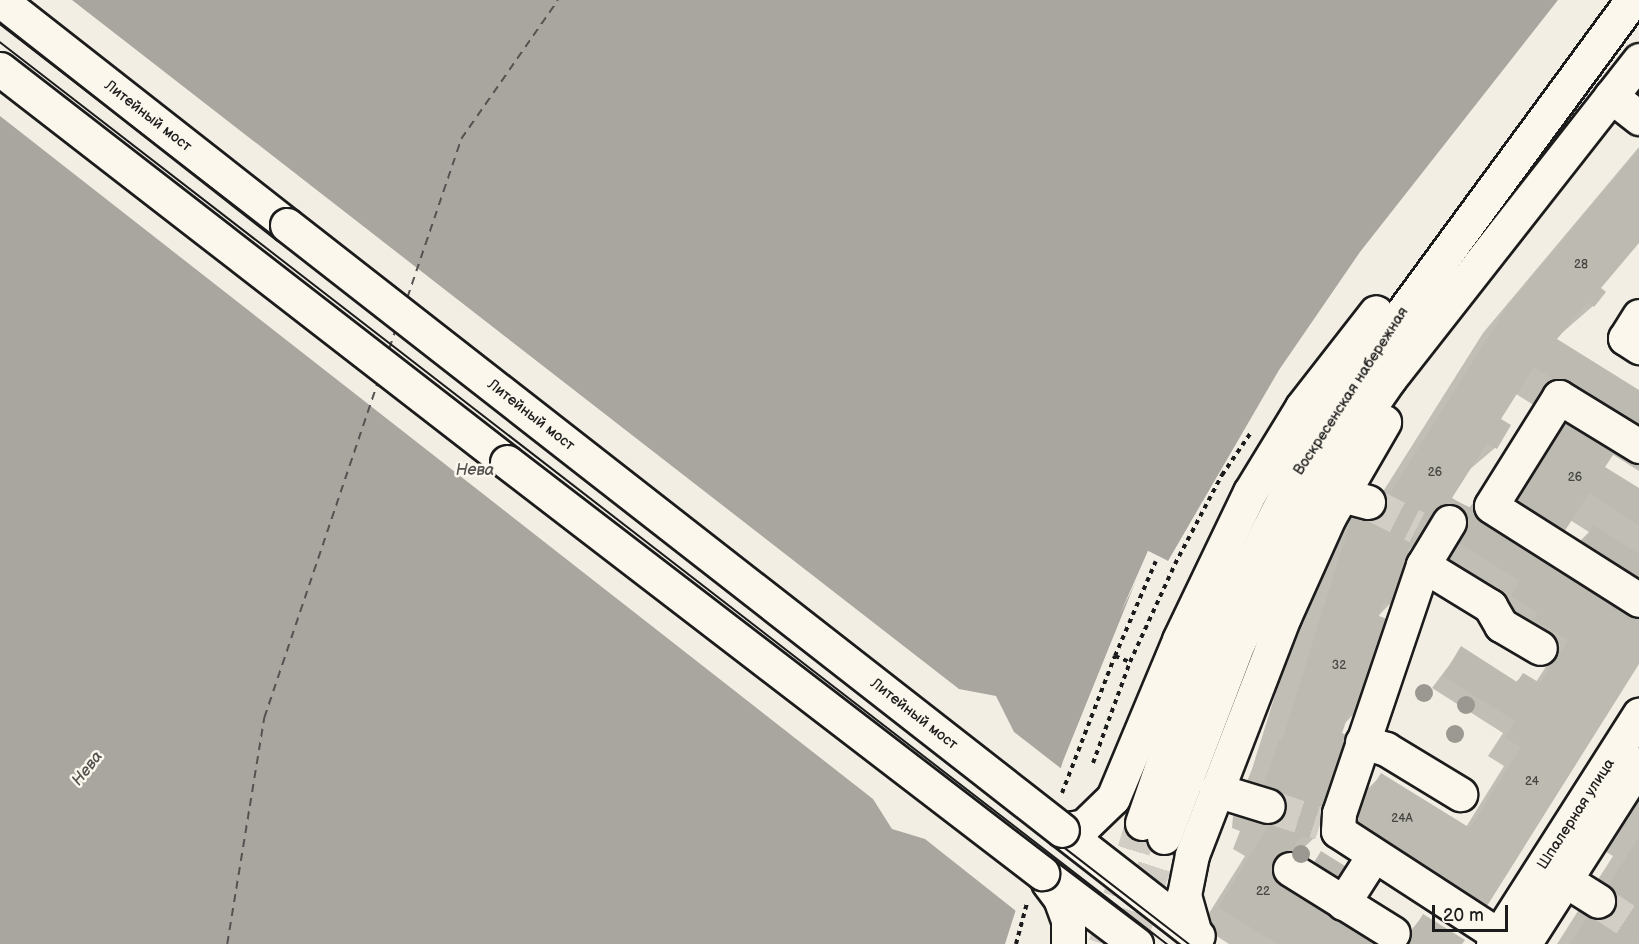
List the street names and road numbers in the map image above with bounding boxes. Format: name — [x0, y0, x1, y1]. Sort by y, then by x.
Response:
street label: Литейный мост — [101, 76, 195, 156]
street label: Воскресенская набережная — [1290, 304, 1412, 478]
street label: Литейный мост — [484, 375, 578, 455]
street label: Литейный мост — [867, 674, 961, 754]
street label: Шпалерная улица — [1533, 755, 1619, 873]

